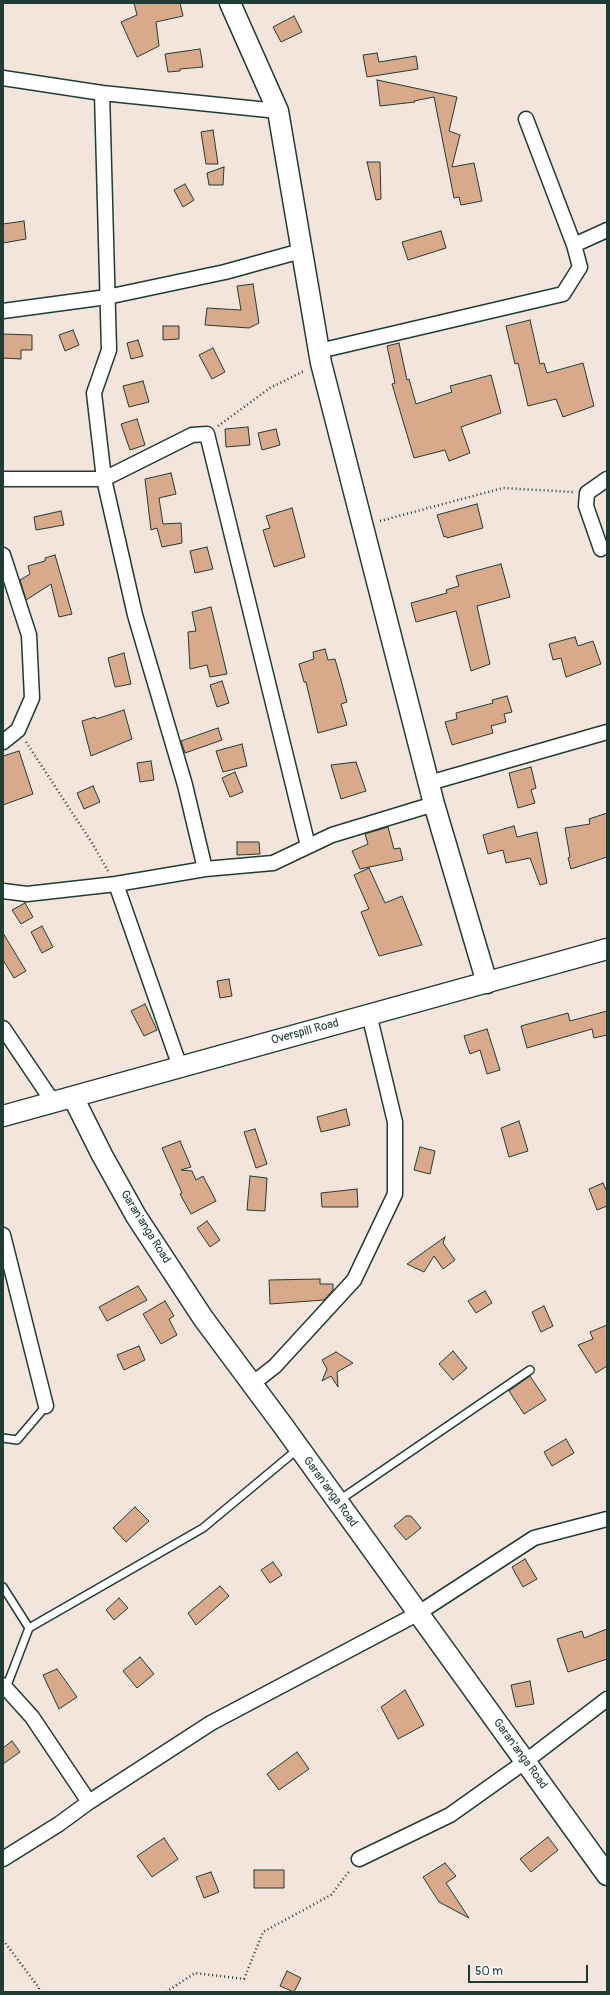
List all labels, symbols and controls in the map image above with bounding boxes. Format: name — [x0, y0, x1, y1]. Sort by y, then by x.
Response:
street label: Overspill Road — [270, 1016, 340, 1048]
street label: Garan'anga Road — [117, 1188, 173, 1266]
street label: Garan'anga Road — [300, 1454, 360, 1530]
street label: Garan'anga Road — [490, 1716, 550, 1792]
scale bar — [470, 1957, 590, 1983]
text: 50 m — [475, 1964, 503, 1979]

